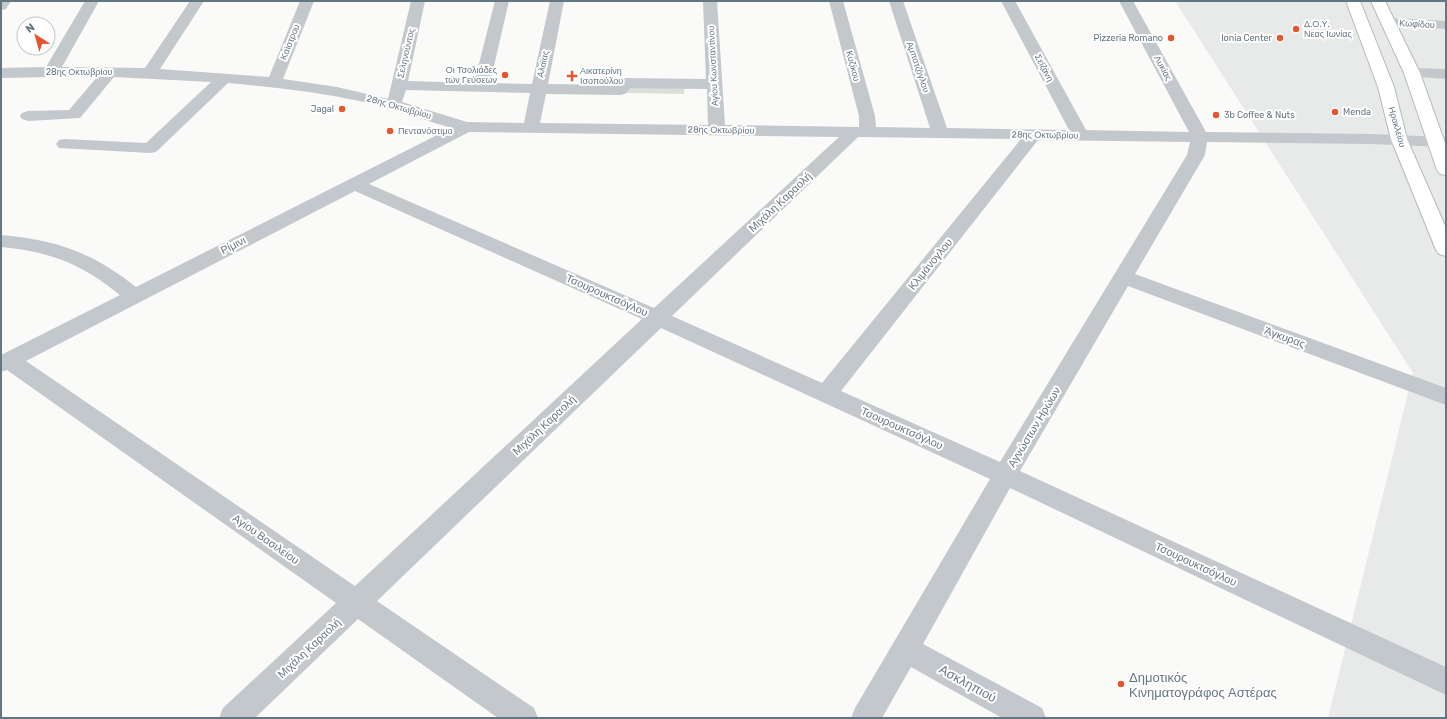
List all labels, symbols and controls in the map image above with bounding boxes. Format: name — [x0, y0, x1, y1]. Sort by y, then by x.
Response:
north arrow — [16, 16, 56, 56]
street label: Κωφίδου — [1399, 18, 1435, 30]
place label: Δ.Ο.Υ. Νεας Ιωνίας — [1304, 19, 1352, 39]
text: N — [23, 21, 37, 36]
street label: Καϊστρου — [278, 23, 302, 61]
marker: Δ.Ο.Υ. Νεας Ιωνίας — [1291, 24, 1301, 34]
street label: Αγίου Κωνσταντίνου — [706, 25, 720, 106]
street label: Σεληνούντος — [395, 26, 417, 79]
place label: Pizzeria Romano — [1094, 33, 1163, 43]
marker: Pizzeria Romano — [1166, 33, 1176, 43]
place label: Ionia Center — [1221, 33, 1273, 43]
marker: Ionia Center — [1275, 33, 1285, 43]
street label: Αμπατζόγλου — [905, 40, 931, 94]
street label: Αλαϊας — [535, 49, 551, 78]
street label: Κυζίκου — [844, 50, 862, 82]
street label: Σεϊζάνη — [1033, 53, 1055, 83]
street label: Λυκίας — [1152, 54, 1174, 83]
place label: Οι Τσολιάδες των Γεύσεων — [445, 65, 498, 85]
place label: Αικατερίνη Ισοπούλου — [580, 66, 623, 86]
street label: 28ης Οκτωβρίου — [46, 67, 112, 77]
marker: Οι Τσολιάδες των Γεύσεων — [500, 70, 510, 80]
marker: Αικατερίνη Ισοπούλου — [567, 71, 577, 81]
street label: 28ης Οκτωβρίου — [366, 93, 433, 121]
place label: Jagal — [311, 104, 334, 114]
marker: Jagal — [337, 104, 347, 114]
street label: Ηρακλείου — [1386, 106, 1408, 149]
marker: Menda — [1330, 107, 1340, 117]
place label: Menda — [1343, 107, 1371, 117]
marker: 3b Coffee & Nuts — [1211, 110, 1221, 120]
place label: 3b Coffee & Nuts — [1224, 110, 1295, 120]
street label: 28ης Οκτωβρίου — [688, 124, 755, 136]
marker: Πεντανόστιμο — [385, 126, 395, 136]
place label: Πεντανόστιμο — [398, 126, 452, 136]
street label: 28ης Οκτωβρίου — [1012, 129, 1079, 141]
street label: Μιχάλη Καραολή — [746, 170, 815, 235]
street label: Ρίμινι — [218, 233, 248, 257]
street label: Κλιμάνογλου — [906, 236, 955, 293]
street label: Τσουρουκτσόγλου — [564, 272, 650, 319]
street label: Άγκυρας — [1263, 324, 1307, 351]
street label: Αγνώστων Ηρώων — [1005, 384, 1064, 470]
street label: Μιχάλη Καραολή — [510, 393, 579, 458]
street label: Τσουρουκτσόγλου — [859, 405, 945, 452]
street label: Αγίου Βασιλείου — [230, 512, 301, 567]
street label: Τσουρουκτσόγλου — [1153, 540, 1239, 589]
street label: Μιχάλη Καραολή — [275, 616, 344, 681]
street label: Ασκληπιού — [937, 662, 999, 705]
place label: Δημοτικός Κινηματογράφος Αστέρας — [1129, 670, 1277, 700]
marker: Δημοτικός Κινηματογράφος Αστέρας — [1116, 679, 1126, 689]

